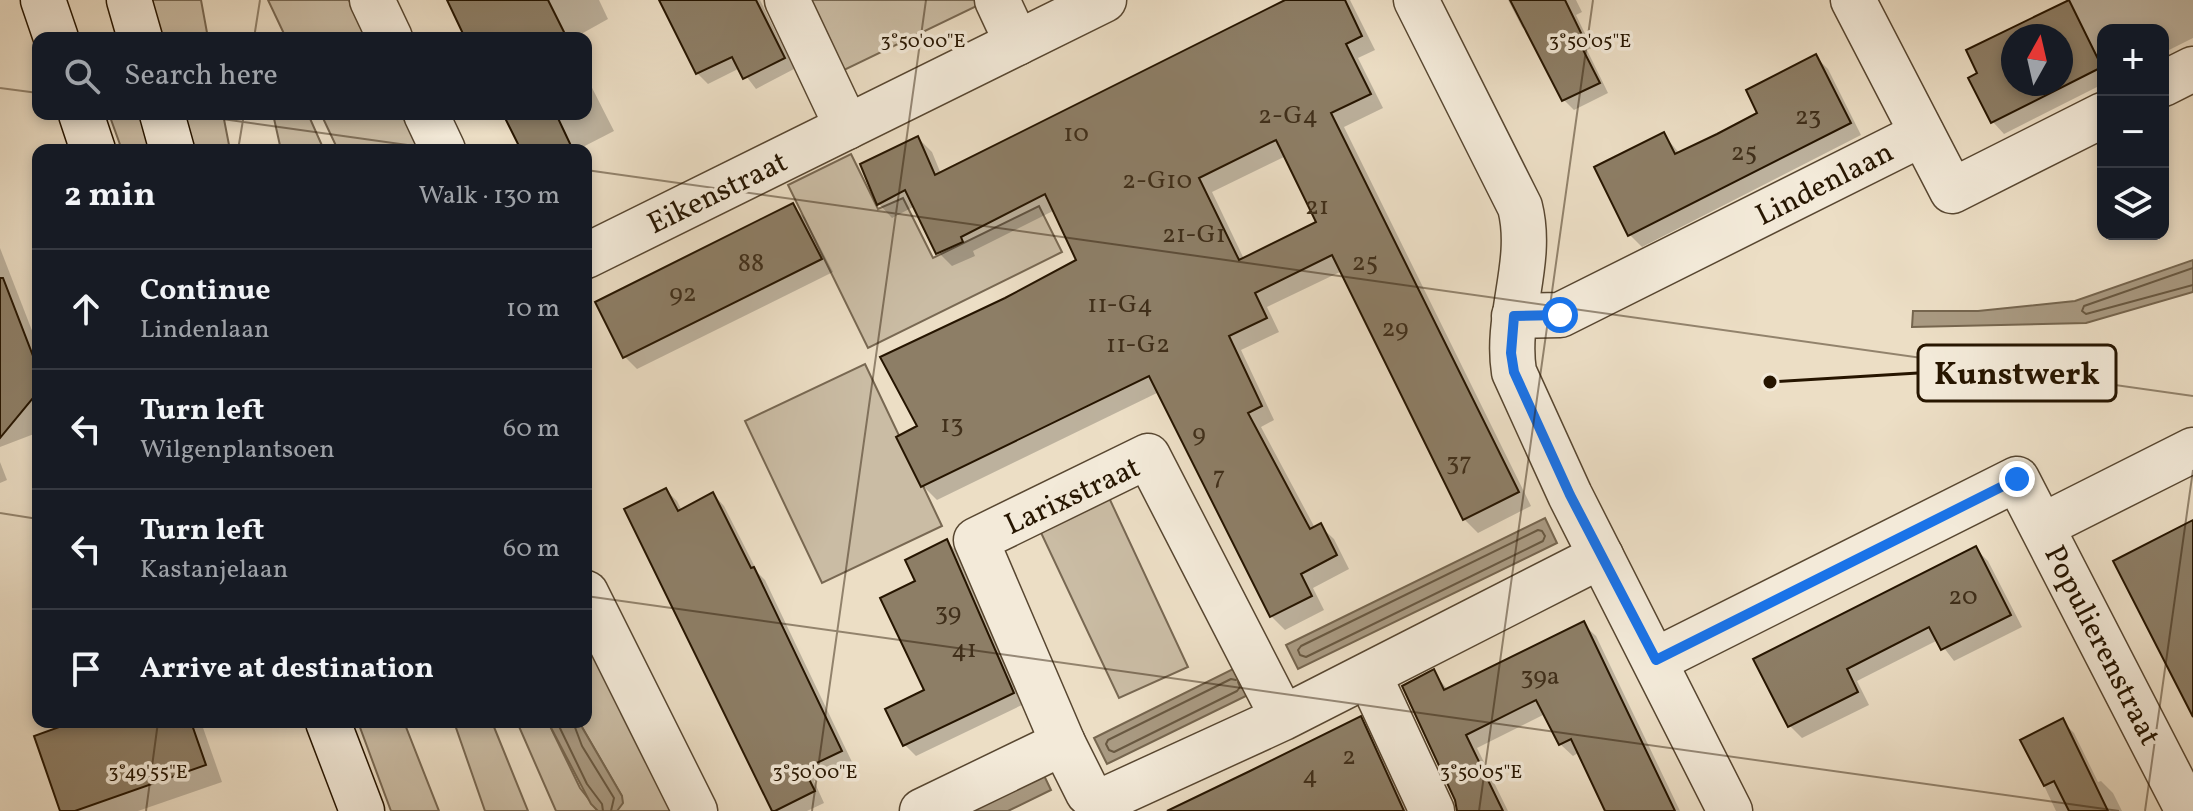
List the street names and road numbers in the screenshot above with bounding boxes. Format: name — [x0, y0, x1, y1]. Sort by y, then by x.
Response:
street label: Lindenlaan — [1749, 132, 1901, 237]
street label: Eikenstraat — [641, 142, 795, 246]
street label: Larixstraat — [998, 447, 1147, 546]
street label: Populierenstraat — [2033, 538, 2170, 753]

